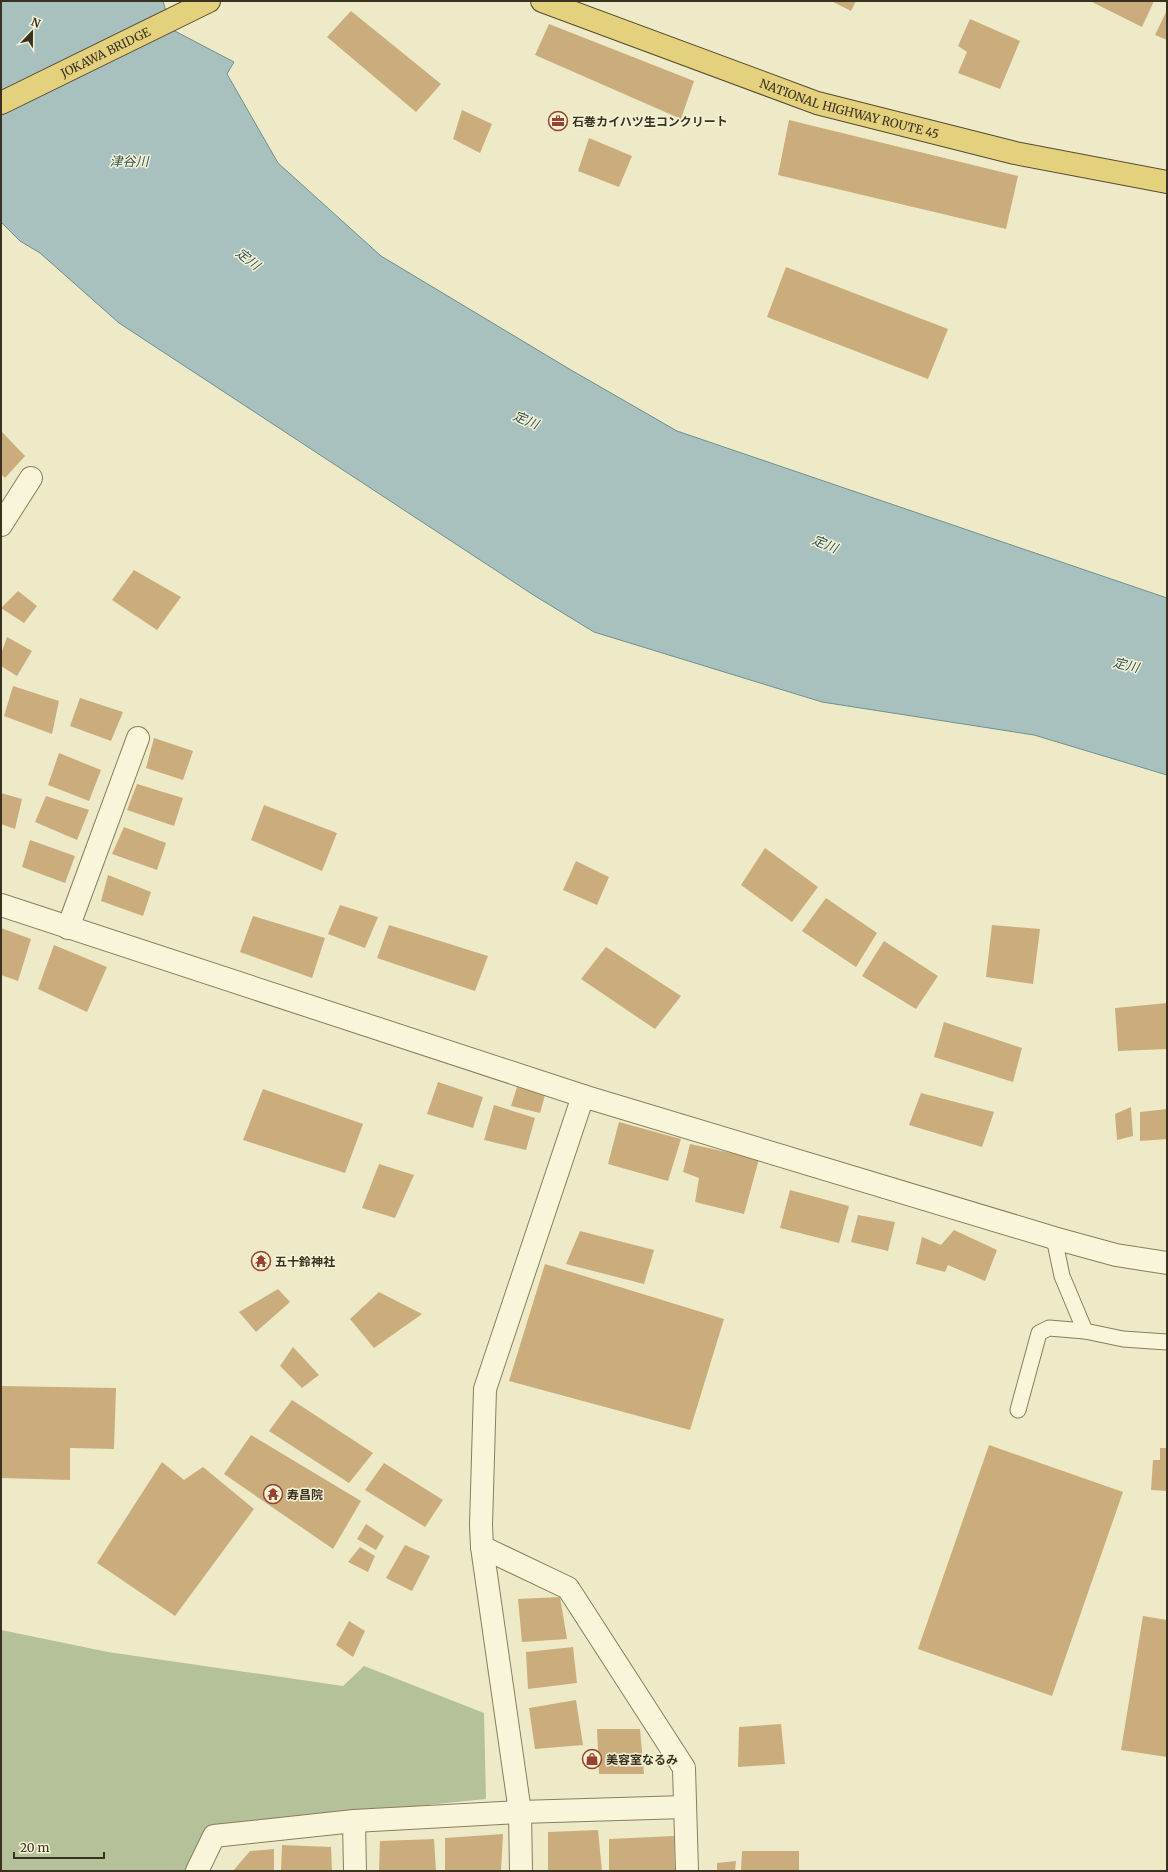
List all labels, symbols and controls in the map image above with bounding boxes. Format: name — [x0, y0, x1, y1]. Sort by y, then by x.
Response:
north arrow — [12, 12, 52, 52]
text: N — [29, 15, 43, 31]
street label: JOKAWA BRIDGE — [57, 23, 153, 81]
street label: NATIONAL HIGHWAY ROUTE 45 — [758, 75, 941, 141]
office icon: 石巻カイハツ生コンクリート — [547, 110, 569, 132]
place label: 石巻カイハツ生コンクリート — [572, 114, 728, 129]
water label: 津谷川 — [109, 153, 150, 170]
water label: 定川 — [233, 244, 265, 275]
water label: 定川 — [511, 407, 543, 433]
water label: 定川 — [810, 531, 842, 557]
water label: 定川 — [1111, 654, 1143, 677]
temple icon: 五十鈴神社 — [250, 1250, 272, 1272]
place label: 五十鈴神社 — [275, 1254, 335, 1269]
temple icon: 寿昌院 — [262, 1483, 284, 1505]
place label: 寿昌院 — [287, 1487, 323, 1502]
shop icon: 美容室なるみ — [581, 1748, 603, 1770]
place label: 美容室なるみ — [606, 1752, 678, 1767]
scale bar — [14, 1834, 104, 1860]
text: 20 m — [20, 1840, 49, 1855]

